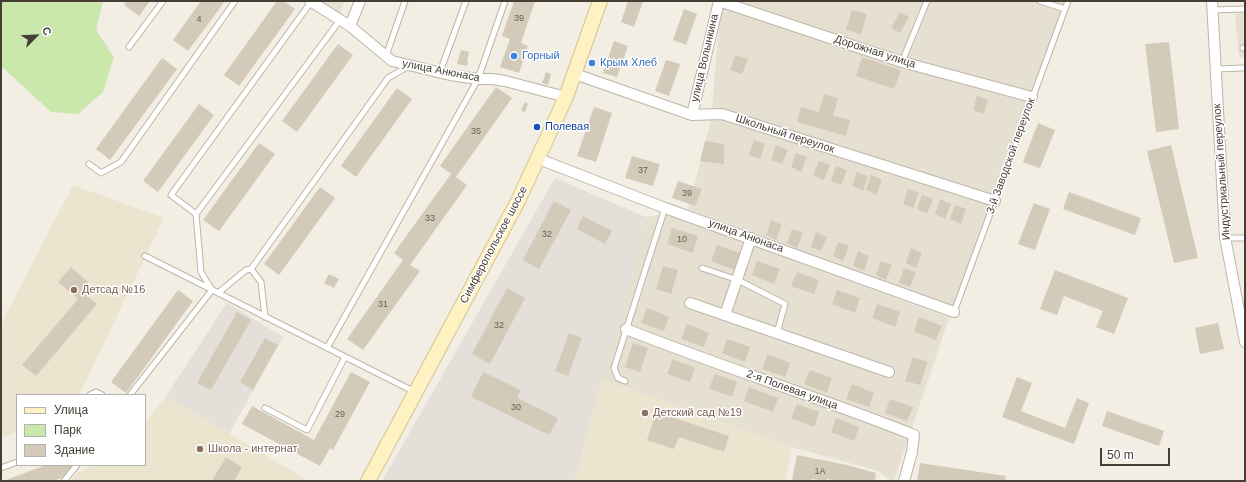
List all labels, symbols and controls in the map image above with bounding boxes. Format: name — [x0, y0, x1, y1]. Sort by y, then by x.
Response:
street label: улица Волынкина — [688, 13, 722, 103]
house number: 39 — [514, 14, 524, 24]
house number: 4 — [196, 15, 202, 25]
north arrow — [16, 16, 56, 56]
text: С — [40, 25, 54, 37]
street label: Дорожная улица — [833, 33, 917, 71]
place label: Горный — [522, 49, 560, 63]
marker: Горный — [509, 51, 519, 61]
place label: Крым Хлеб — [600, 56, 657, 70]
street label: улица Анюнаса — [401, 57, 481, 85]
marker: Крым Хлеб — [587, 58, 597, 68]
street label: 3-й Заводской переулок — [984, 96, 1038, 216]
street label: Индустриальный переулок — [1211, 103, 1233, 241]
street label: Школьный переулок — [734, 112, 836, 156]
place label: Полевая — [545, 120, 589, 134]
marker: Полевая — [532, 122, 542, 132]
house number: 35 — [471, 127, 481, 137]
house number: 37 — [638, 166, 648, 176]
street label: Симферопольское шоссе — [457, 184, 531, 306]
house number: 39 — [682, 189, 692, 199]
house number: 33 — [425, 214, 435, 224]
street label: улица Анюнаса — [707, 216, 785, 256]
house number: 32 — [542, 230, 552, 240]
house number: 10 — [677, 235, 687, 245]
place label: Детсад №16 — [82, 283, 145, 297]
marker: Детсад №16 — [69, 285, 79, 295]
house number: 31 — [378, 300, 388, 310]
house number: 32 — [494, 321, 504, 331]
street label: 2-я Полевая улица — [745, 367, 839, 413]
legend — [16, 394, 146, 466]
text: Улица — [54, 403, 88, 417]
house number: 30 — [511, 403, 521, 413]
place label: Детский сад №19 — [653, 406, 742, 420]
marker: Детский сад №19 — [640, 408, 650, 418]
house number: 29 — [335, 410, 345, 420]
text: Парк — [54, 423, 81, 437]
scale bar — [1102, 440, 1172, 466]
place label: Школа - интернат — [208, 442, 298, 456]
text: Здание — [54, 443, 95, 457]
marker: Школа - интернат — [195, 444, 205, 454]
text: 50 m — [1107, 448, 1134, 462]
house number: 1А — [814, 467, 826, 477]

